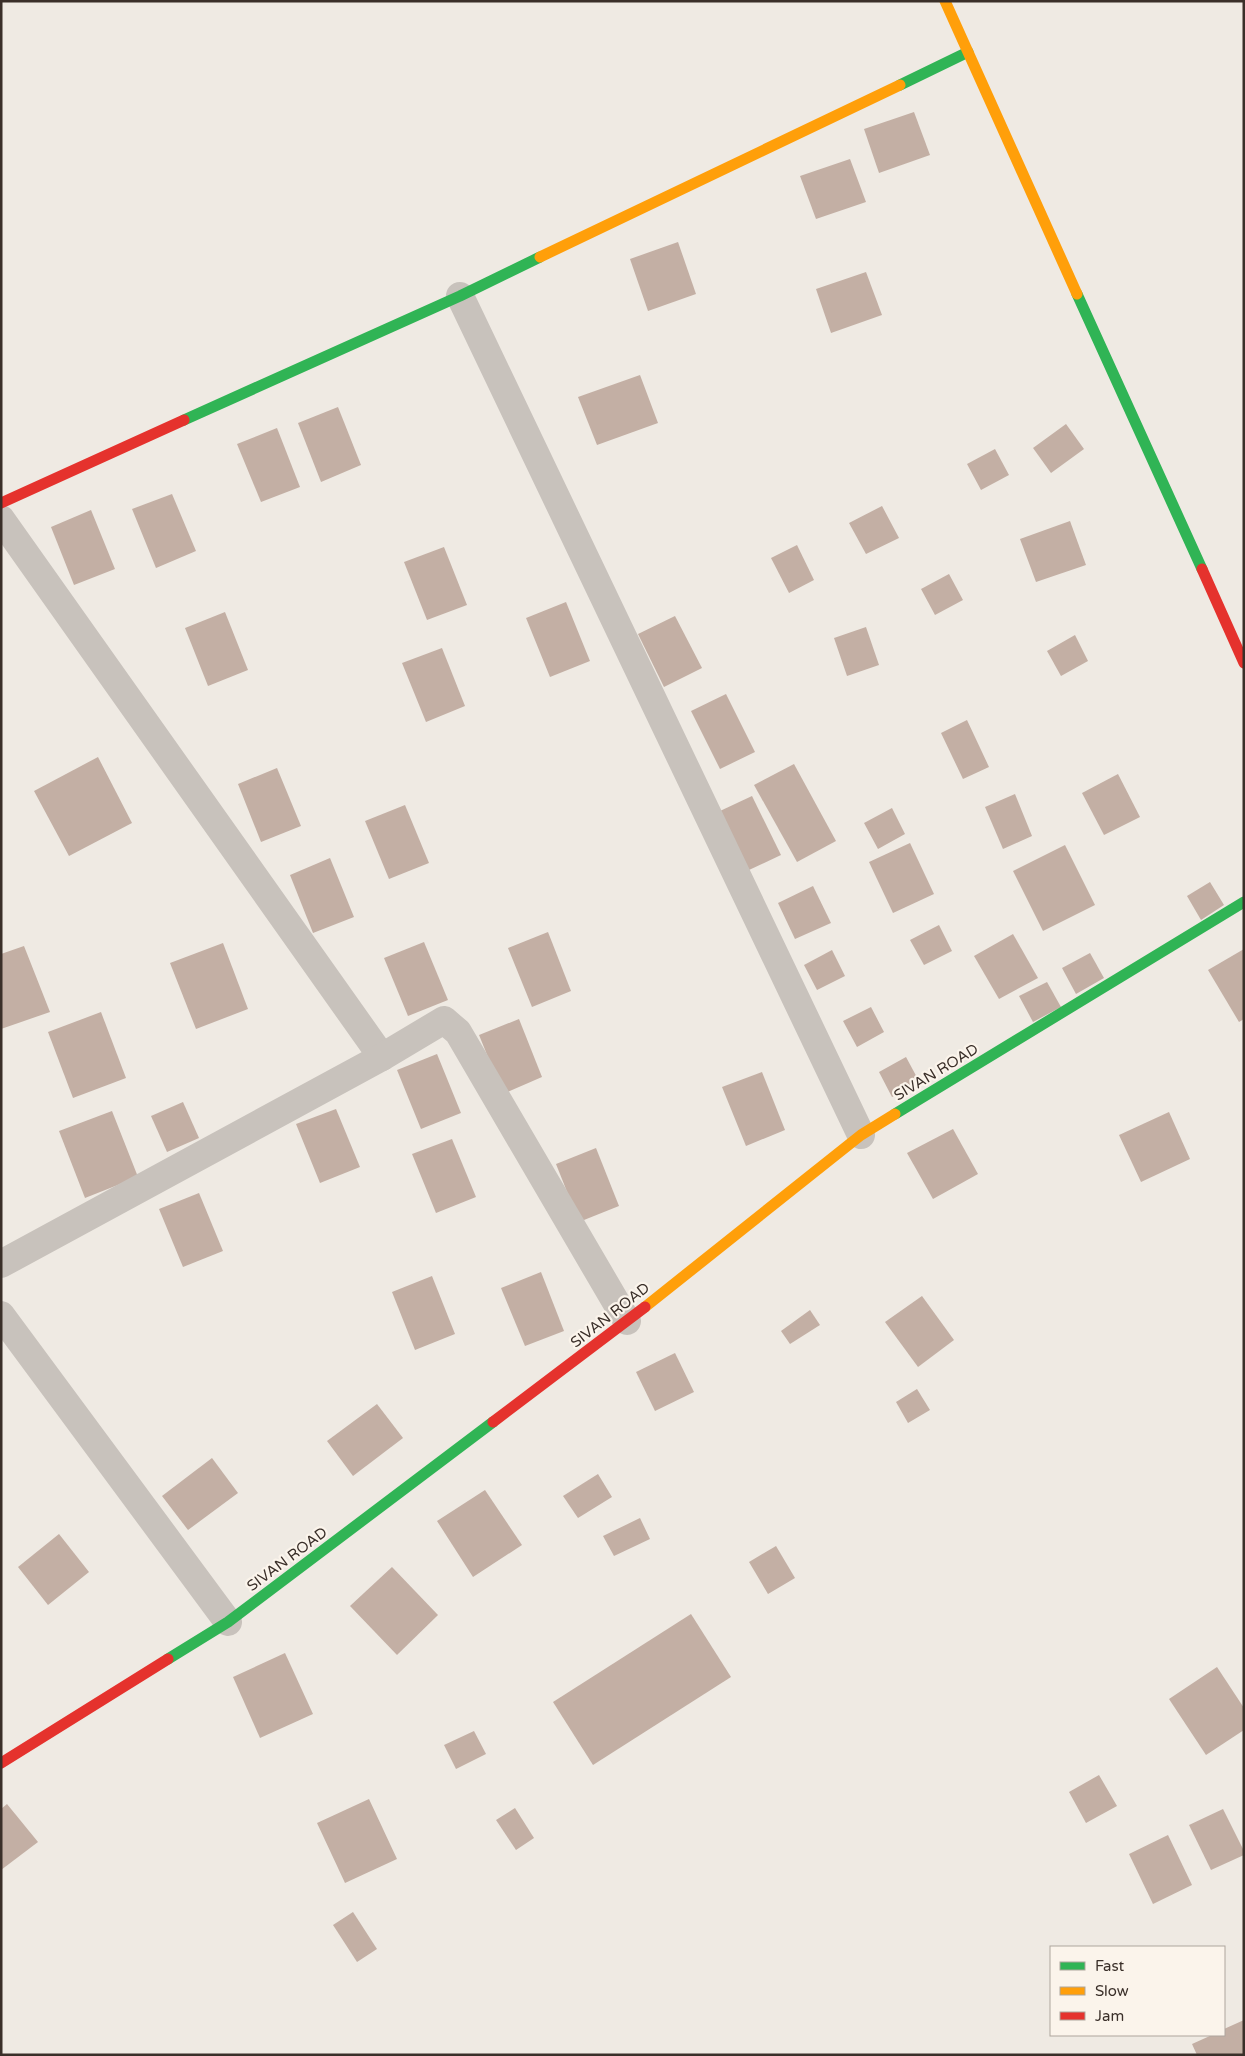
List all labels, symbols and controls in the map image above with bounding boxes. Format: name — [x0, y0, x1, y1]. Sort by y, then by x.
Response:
street label: SIVAN ROAD — [890, 1040, 982, 1104]
street label: SIVAN ROAD — [567, 1279, 653, 1351]
street label: SIVAN ROAD — [243, 1523, 331, 1595]
legend — [1050, 1946, 1225, 2036]
text: Fast — [1095, 1957, 1125, 1975]
text: Slow — [1095, 1982, 1129, 2000]
text: Jam — [1095, 2007, 1124, 2025]

